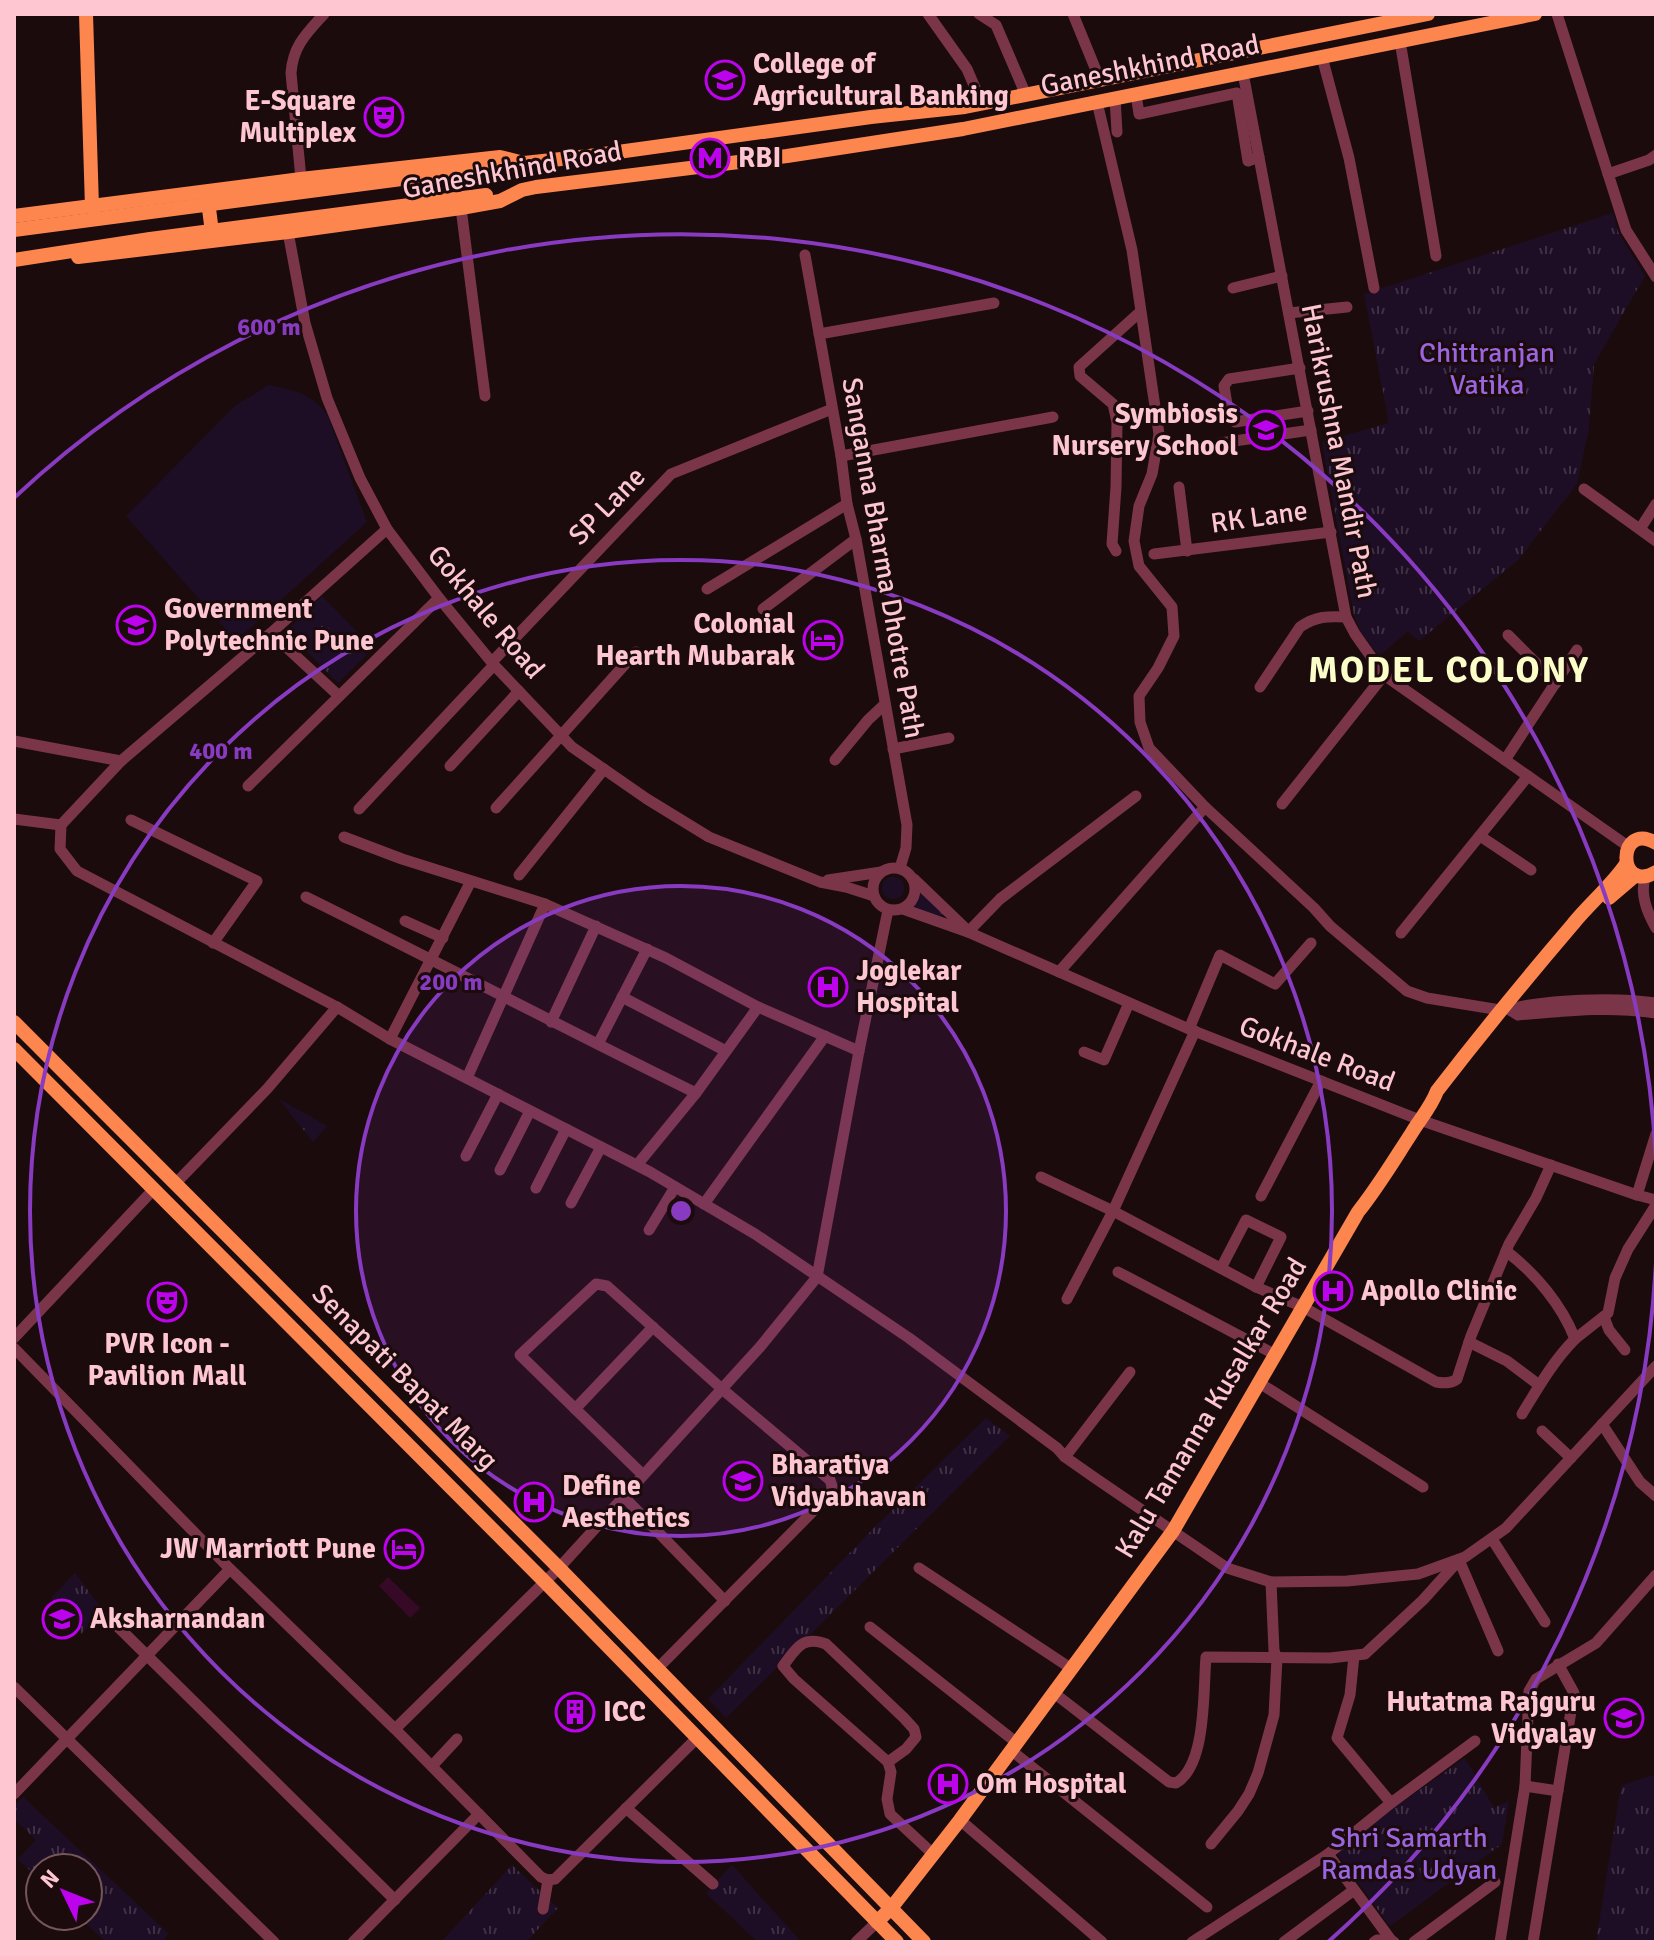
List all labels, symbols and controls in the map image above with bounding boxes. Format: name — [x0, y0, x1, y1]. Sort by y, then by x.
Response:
street label: Ganeshkhind Road — [1038, 27, 1262, 103]
place label: College of Agricultural Banking — [753, 47, 1009, 113]
school or university icon: College of Agricultural Banking — [704, 59, 746, 101]
place label: E-Square Multiplex — [239, 84, 357, 150]
theatre icon: E-Square Multiplex — [363, 96, 405, 138]
street label: Ganeshkhind Road — [400, 134, 624, 206]
metro station icon: RBI — [689, 137, 731, 179]
place label: RBI — [738, 141, 781, 175]
street label: Harikrushna Mandir Path — [1294, 301, 1384, 601]
text: 600 m — [237, 312, 301, 342]
park label: Chittranjan Vatika — [1419, 336, 1555, 402]
street label: Sanganna Bharma Dhotre Path — [834, 375, 932, 741]
place label: Symbiosis Nursery School — [1052, 397, 1238, 463]
school or university icon: Symbiosis Nursery School — [1245, 409, 1287, 451]
street label: SP Lane — [562, 460, 652, 552]
street label: RK Lane — [1208, 493, 1310, 541]
street label: Gokhale Road — [420, 538, 552, 686]
place label: Government Polytechnic Pune — [164, 592, 374, 658]
school or university icon: Government Polytechnic Pune — [115, 604, 157, 646]
place label: Colonial Hearth Mubarak — [596, 607, 795, 673]
hotel icon: Colonial Hearth Mubarak — [802, 619, 844, 661]
district label: MODEL COLONY — [1308, 648, 1590, 693]
text: 400 m — [189, 736, 253, 766]
place label: Joglekar Hospital — [856, 954, 962, 1020]
hospital icon: Joglekar Hospital — [807, 966, 849, 1008]
text: 200 m — [419, 967, 483, 997]
street label: Gokhale Road — [1234, 1009, 1400, 1099]
centre of rings — [667, 1197, 695, 1225]
street label: Kalu Tamanna Kusalkar Road — [1108, 1252, 1314, 1564]
hospital icon: Apollo Clinic — [1312, 1270, 1354, 1312]
place label: Apollo Clinic — [1361, 1274, 1517, 1308]
street label: Senapati Bapat Marg — [305, 1277, 505, 1477]
theatre icon: PVR Icon - Pavilion Mall — [146, 1281, 188, 1323]
place label: PVR Icon - Pavilion Mall — [88, 1327, 247, 1393]
place label: Bharatiya Vidyabhavan — [771, 1448, 926, 1514]
school or university icon: Bharatiya Vidyabhavan — [722, 1460, 764, 1502]
place label: Define Aesthetics — [562, 1469, 690, 1535]
hospital icon: Define Aesthetics — [513, 1481, 555, 1523]
hotel icon: JW Marriott Pune — [383, 1528, 425, 1570]
place label: JW Marriott Pune — [160, 1532, 376, 1566]
school or university icon: Aksharnandan — [41, 1598, 83, 1640]
place label: Aksharnandan — [90, 1602, 265, 1636]
place label: Hutatma Rajguru Vidyalay — [1386, 1685, 1596, 1751]
building icon: ICC — [554, 1691, 596, 1733]
place label: ICC — [603, 1695, 646, 1729]
school or university icon: Hutatma Rajguru Vidyalay — [1603, 1697, 1645, 1739]
hospital icon: Om Hospital — [927, 1763, 969, 1805]
place label: Om Hospital — [976, 1767, 1127, 1801]
park label: Shri Samarth Ramdas Udyan — [1321, 1821, 1497, 1887]
north arrow — [24, 1852, 104, 1932]
text: N — [35, 1864, 65, 1894]

